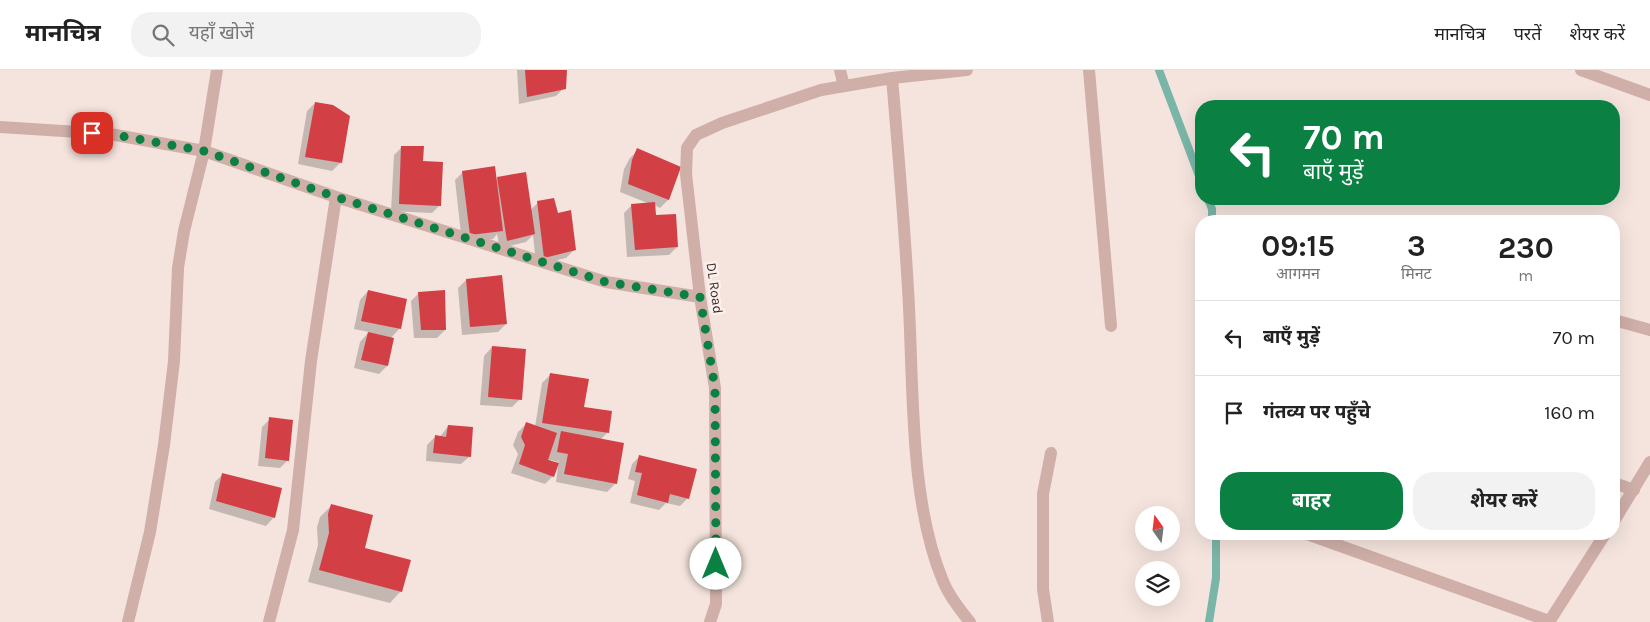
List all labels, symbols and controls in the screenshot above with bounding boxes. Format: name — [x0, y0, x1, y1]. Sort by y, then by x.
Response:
search box — [131, 12, 481, 57]
text: मानचित्र — [25, 19, 101, 47]
icon: search — [149, 21, 177, 49]
text: यहाँ खोजें — [189, 22, 254, 44]
text: मानचित्र — [1434, 23, 1486, 45]
text: परतें — [1514, 23, 1541, 45]
text: शेयर करें — [1569, 23, 1625, 45]
pin — [71, 112, 113, 154]
text: 70 m — [1303, 117, 1385, 158]
icon: arrive — [78, 119, 106, 147]
icon: left — [1220, 120, 1285, 185]
text: बाएँ मुड़ें — [1303, 159, 1364, 185]
text: 09:15 — [1261, 228, 1335, 264]
text: 3 — [1407, 228, 1426, 264]
text: 230 — [1498, 230, 1554, 266]
street label: DL Road — [703, 261, 726, 315]
text: आगमन — [1276, 264, 1320, 283]
text: मिनट — [1401, 264, 1432, 283]
text: m — [1518, 266, 1533, 285]
icon: left — [1220, 324, 1248, 352]
text: बाएँ मुड़ें — [1263, 326, 1320, 348]
text: 70 m — [1553, 327, 1595, 349]
icon: arrive — [1220, 399, 1248, 427]
text: गंतव्य पर पहुँचे — [1263, 401, 1370, 423]
text: 160 m — [1544, 402, 1595, 424]
button: बाहर — [1220, 472, 1403, 530]
button: शेयर करें — [1413, 472, 1595, 530]
north arrow — [1135, 506, 1180, 551]
map controls — [1135, 506, 1180, 606]
position arrow — [689, 537, 741, 589]
button: layers — [1135, 561, 1180, 606]

